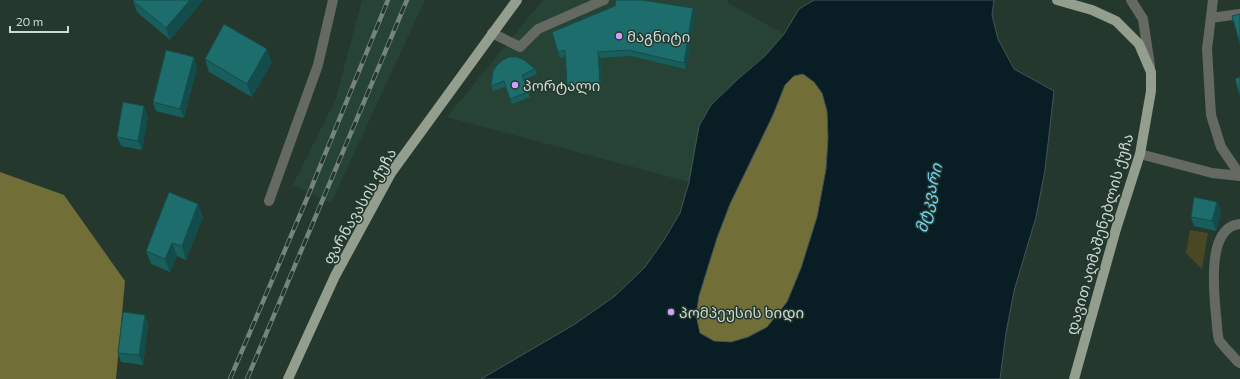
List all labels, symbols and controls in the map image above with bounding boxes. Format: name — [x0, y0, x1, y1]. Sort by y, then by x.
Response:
scale bar — [10, 8, 68, 34]
text: 20 m — [16, 14, 43, 28]
place label: მაგნიტი — [627, 27, 690, 46]
marker: მაგნიტი — [614, 31, 624, 41]
place label: პორტალი — [523, 76, 600, 95]
marker: პორტალი — [510, 80, 520, 90]
street label: დავით აღმაშენებლის ქუჩა — [1062, 131, 1137, 337]
street label: ფარნავასის ქუჩა — [318, 145, 400, 268]
water label: მტკვარი — [911, 161, 946, 235]
place label: პომპეუსის ხიდი — [679, 303, 804, 322]
marker: პომპეუსის ხიდი — [666, 307, 676, 317]

